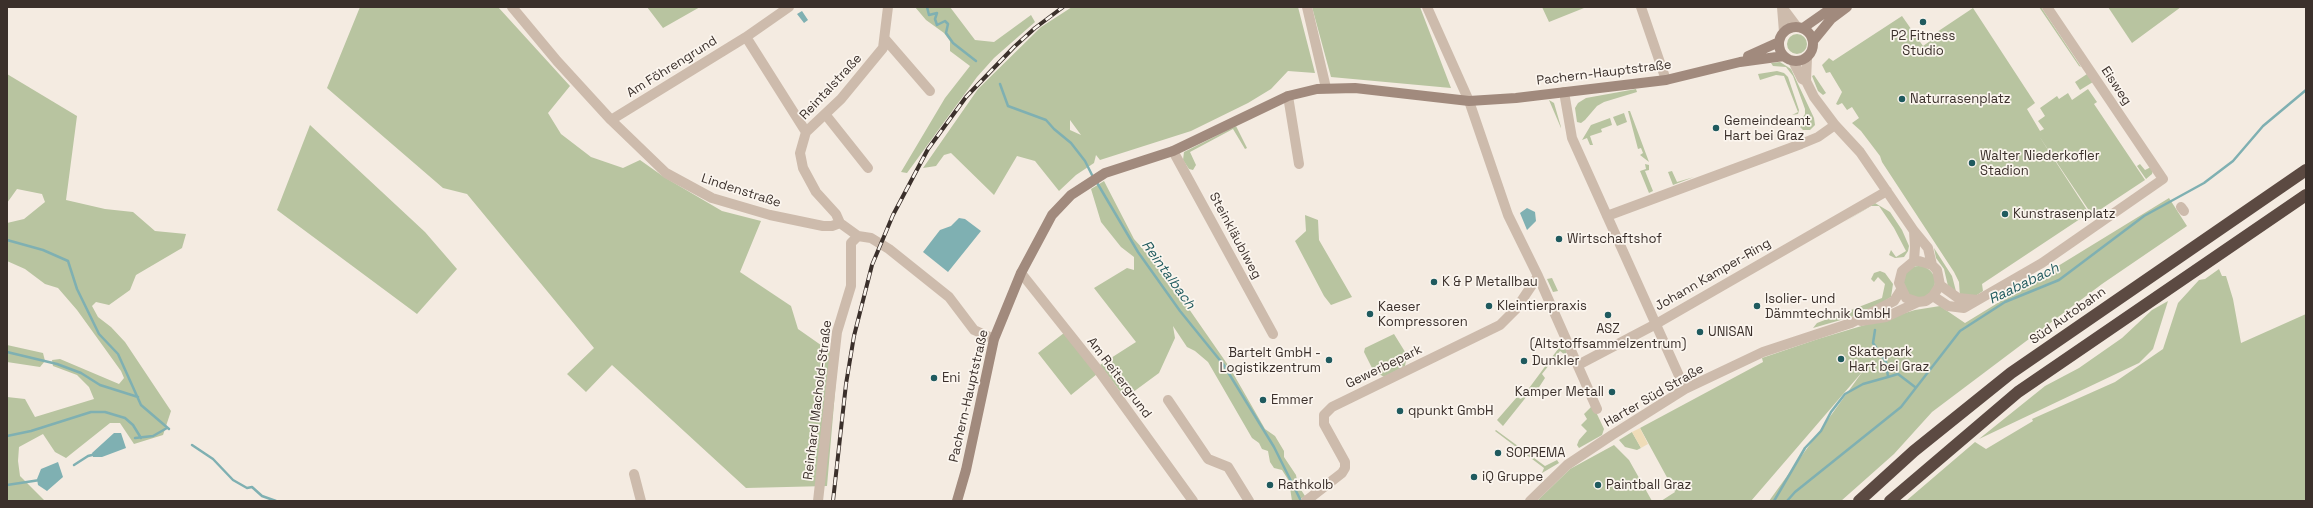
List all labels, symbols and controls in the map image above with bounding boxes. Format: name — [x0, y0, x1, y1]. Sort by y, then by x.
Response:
marker: P2 Fitness Studio — [1918, 17, 1928, 27]
place label: P2 Fitness Studio — [1891, 28, 1955, 59]
street label: Am Föhrengrund — [624, 33, 720, 101]
street label: Reintalstraße — [797, 51, 865, 123]
street label: Pachern-Hauptstraße — [1536, 57, 1672, 89]
street label: Eisweg — [2097, 64, 2135, 108]
place label: Naturrasenplatz — [1910, 91, 2011, 107]
marker: Naturrasenplatz — [1897, 94, 1907, 104]
place label: Gemeindeamt Hart bei Graz — [1724, 113, 1811, 144]
marker: Gemeindeamt Hart bei Graz — [1711, 123, 1721, 133]
place label: Walter Niederkofler Stadion — [1980, 148, 2100, 179]
marker: Walter Niederkofler Stadion — [1967, 158, 1977, 168]
street label: Lindenstraße — [699, 171, 783, 211]
street label: Steinkläublweg — [1206, 190, 1264, 282]
place label: Kunstrasenplatz — [2013, 206, 2115, 222]
marker: Kunstrasenplatz — [2000, 209, 2010, 219]
place label: Wirtschaftshof — [1567, 231, 1662, 247]
marker: Wirtschaftshof — [1554, 234, 1564, 244]
street label: Johann Kamper-Ring — [1652, 235, 1774, 315]
water label: Reintalbach — [1138, 237, 1198, 313]
water label: Raababach — [1986, 260, 2062, 308]
place label: K & P Metallbau — [1442, 274, 1538, 290]
marker: K & P Metallbau — [1429, 277, 1439, 287]
street label: Süd Autobahn — [2027, 284, 2109, 348]
place label: Isolier- und Dämmtechnik GmbH — [1765, 291, 1891, 322]
place label: Kleintierpraxis — [1497, 298, 1587, 314]
place label: Kaeser Kompressoren — [1378, 299, 1468, 330]
marker: Kleintierpraxis — [1484, 301, 1494, 311]
marker: Isolier- und Dämmtechnik GmbH — [1752, 301, 1762, 311]
marker: Kaeser Kompressoren — [1365, 309, 1375, 319]
marker: ASZ (Altstoffsammelzentrum) — [1603, 310, 1613, 320]
street label: Reinhard Machold-Straße — [800, 319, 836, 481]
place label: ASZ (Altstoffsammelzentrum) — [1530, 321, 1686, 352]
place label: UNISAN — [1708, 324, 1753, 340]
marker: UNISAN — [1695, 327, 1705, 337]
street label: Pachern-Hauptstraße — [946, 328, 992, 464]
street label: Am Reitergrund — [1083, 334, 1155, 422]
street label: Gewerbepark — [1343, 342, 1425, 392]
place label: Skatepark Hart bei Graz — [1849, 344, 1929, 375]
place label: Bartelt GmbH - Logistikzentrum — [1220, 345, 1321, 376]
place label: Dunkler — [1532, 353, 1579, 369]
marker: Skatepark Hart bei Graz — [1836, 354, 1846, 364]
marker: Bartelt GmbH - Logistikzentrum — [1324, 355, 1334, 365]
marker: Dunkler — [1519, 356, 1529, 366]
street label: Harter Süd Straße — [1602, 361, 1706, 431]
place label: Eni — [942, 370, 960, 386]
marker: Eni — [929, 373, 939, 383]
place label: Kamper Metall — [1515, 384, 1604, 400]
marker: Kamper Metall — [1607, 387, 1617, 397]
place label: Emmer — [1271, 392, 1313, 408]
marker: Emmer — [1258, 395, 1268, 405]
place label: qpunkt GmbH — [1408, 403, 1494, 419]
marker: qpunkt GmbH — [1395, 406, 1405, 416]
place label: SOPREMA — [1506, 445, 1565, 461]
marker: SOPREMA — [1493, 448, 1503, 458]
place label: iQ Gruppe — [1482, 469, 1543, 485]
marker: iQ Gruppe — [1469, 472, 1479, 482]
place label: Rathkolb — [1278, 477, 1333, 493]
place label: Paintball Graz — [1606, 477, 1691, 493]
marker: Rathkolb — [1265, 480, 1275, 490]
marker: Paintball Graz — [1593, 480, 1603, 490]

